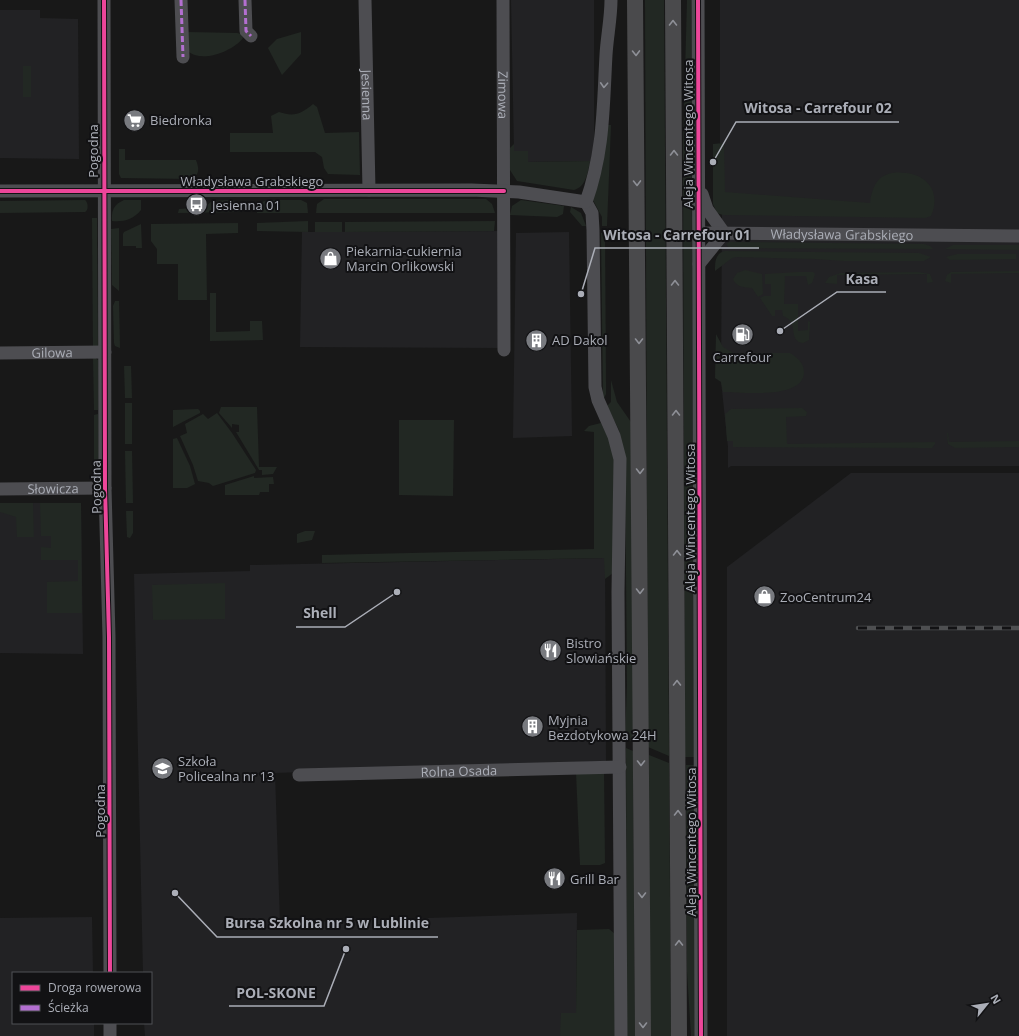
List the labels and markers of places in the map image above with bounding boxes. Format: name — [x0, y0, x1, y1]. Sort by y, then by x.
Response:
callout: Witosa - Carrefour 02 — [736, 96, 899, 122]
supermarket icon: Biedronka — [121, 107, 147, 133]
place label: Biedronka — [150, 111, 212, 129]
bus stop icon: Jesienna 01 — [183, 192, 209, 218]
place label: Jesienna 01 — [210, 196, 281, 214]
callout: Witosa - Carrefour 01 — [595, 222, 759, 248]
place label: Piekarnia-cukiernia Marcin Orlikowski — [346, 242, 462, 275]
shop icon: Piekarnia-cukiernia Marcin Orlikowski — [317, 245, 343, 271]
callout: Kasa — [837, 266, 886, 292]
fuel station icon: Carrefour — [729, 322, 755, 348]
building icon: AD Dakol — [524, 327, 550, 353]
place label: AD Dakol — [552, 331, 608, 349]
place label: Carrefour — [713, 348, 772, 366]
shop icon: ZooCentrum24 — [752, 584, 778, 610]
place label: ZooCentrum24 — [780, 588, 872, 606]
callout: Shell — [296, 601, 345, 627]
place label: Bistro Slowiańskie — [566, 634, 636, 667]
restaurant icon: Bistro Slowiańskie — [538, 637, 564, 663]
place label: Myjnia Bezdotykowa 24H — [548, 711, 657, 744]
building icon: Myjnia Bezdotykowa 24H — [520, 714, 546, 740]
place label: Szkoła Policealna nr 13 — [178, 752, 274, 785]
school or university icon: Szkoła Policealna nr 13 — [149, 755, 175, 781]
restaurant icon: Grill Bar — [542, 866, 568, 892]
place label: Grill Bar — [570, 870, 620, 888]
callout: Bursa Szkolna nr 5 w Lublinie — [217, 911, 438, 937]
callout: POL-SKONE — [229, 980, 324, 1006]

